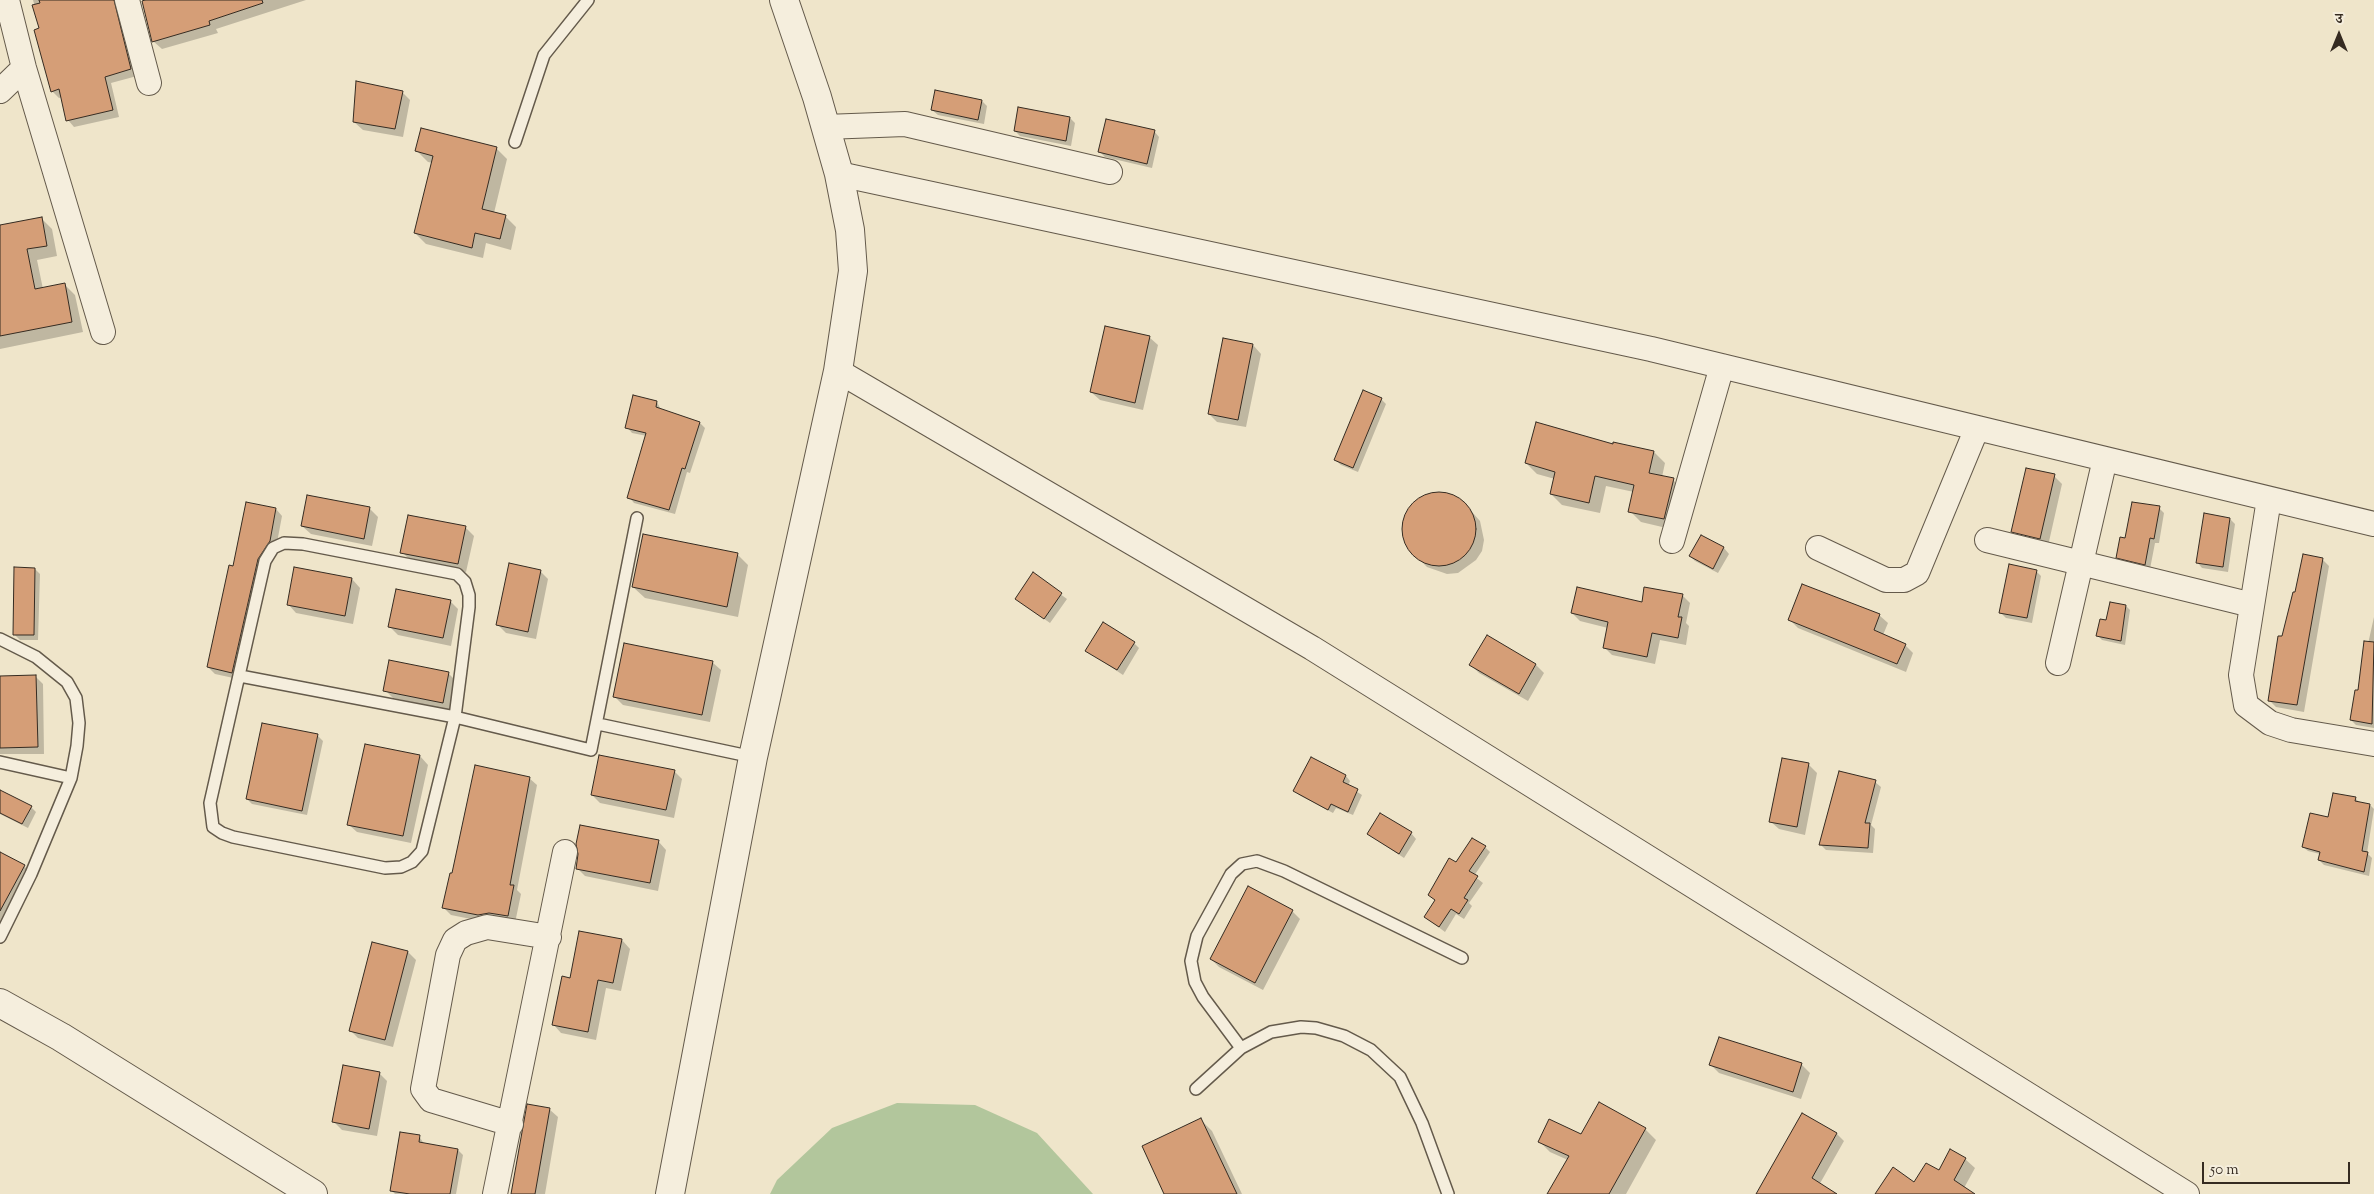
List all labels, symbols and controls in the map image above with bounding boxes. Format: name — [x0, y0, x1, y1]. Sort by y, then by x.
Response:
north arrow — [2314, 10, 2364, 60]
text: उ — [2335, 10, 2343, 30]
scale bar — [2204, 1152, 2352, 1184]
text: 50 m — [2210, 1160, 2239, 1181]

